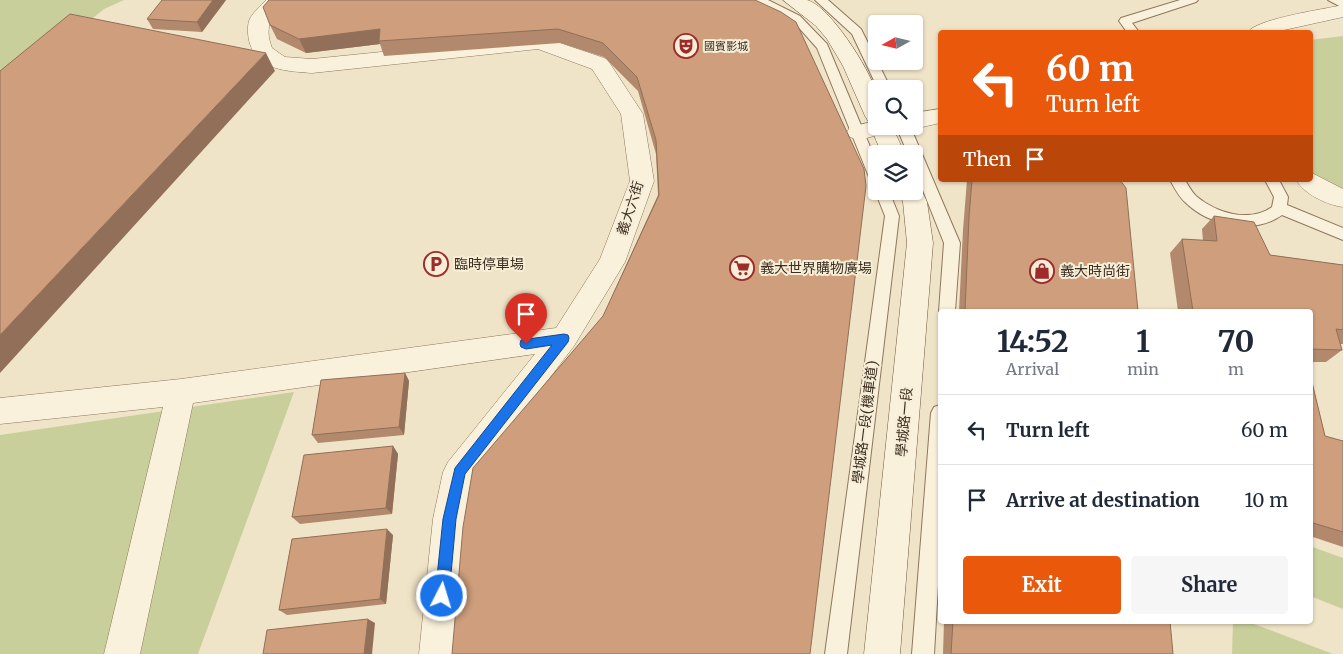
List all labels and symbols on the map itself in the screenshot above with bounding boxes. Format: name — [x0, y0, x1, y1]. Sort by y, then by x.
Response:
north arrow — [868, 15, 922, 70]
theatre icon: 國賓影城 — [673, 33, 699, 59]
place label: 國賓影城 — [704, 39, 748, 53]
street label: 義大六街 — [613, 179, 647, 237]
parking icon: 臨時停車場 — [423, 251, 449, 277]
place label: 臨時停車場 — [454, 255, 524, 273]
supermarket icon: 義大世界購物廣場 — [729, 255, 755, 281]
shop icon: 義大時尚街 — [1029, 258, 1055, 284]
place label: 義大世界購物廣場 — [760, 259, 872, 277]
place label: 義大時尚街 — [1060, 262, 1130, 280]
pin — [505, 293, 547, 344]
street label: 學城路一段(機車道) — [849, 359, 881, 485]
street label: 學城路一段 — [892, 386, 916, 458]
position arrow — [415, 569, 467, 621]

